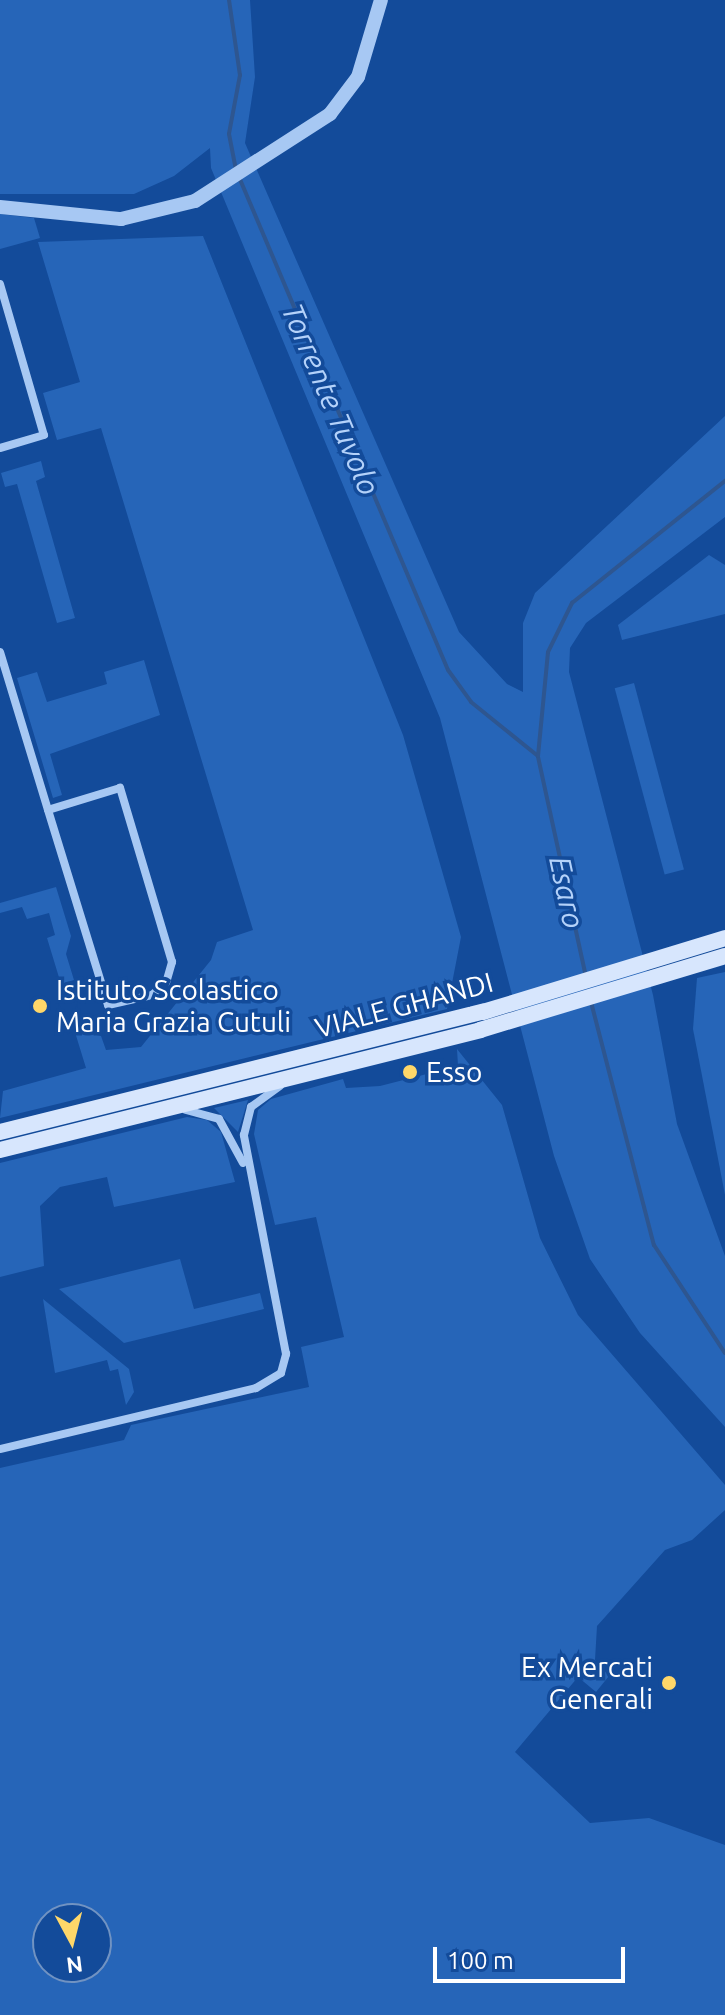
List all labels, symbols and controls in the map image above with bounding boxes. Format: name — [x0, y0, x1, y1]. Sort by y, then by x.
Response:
water label: Torrente Tuvolo — [274, 298, 388, 500]
water label: Esaro — [542, 853, 592, 931]
street label: VIALE GHANDI — [311, 965, 497, 1045]
place label: Istituto Scolastico Maria Grazia Cutuli — [56, 973, 291, 1039]
marker: Istituto Scolastico Maria Grazia Cutuli — [31, 997, 49, 1015]
place label: Esso — [426, 1055, 482, 1089]
marker: Esso — [401, 1063, 419, 1081]
place label: Ex Mercati Generali — [521, 1650, 653, 1716]
marker: Ex Mercati Generali — [660, 1674, 678, 1692]
north arrow — [32, 1903, 112, 1983]
scale bar — [437, 1931, 629, 1981]
text: 100 m — [447, 1947, 514, 1974]
text: N — [65, 1952, 84, 1979]

